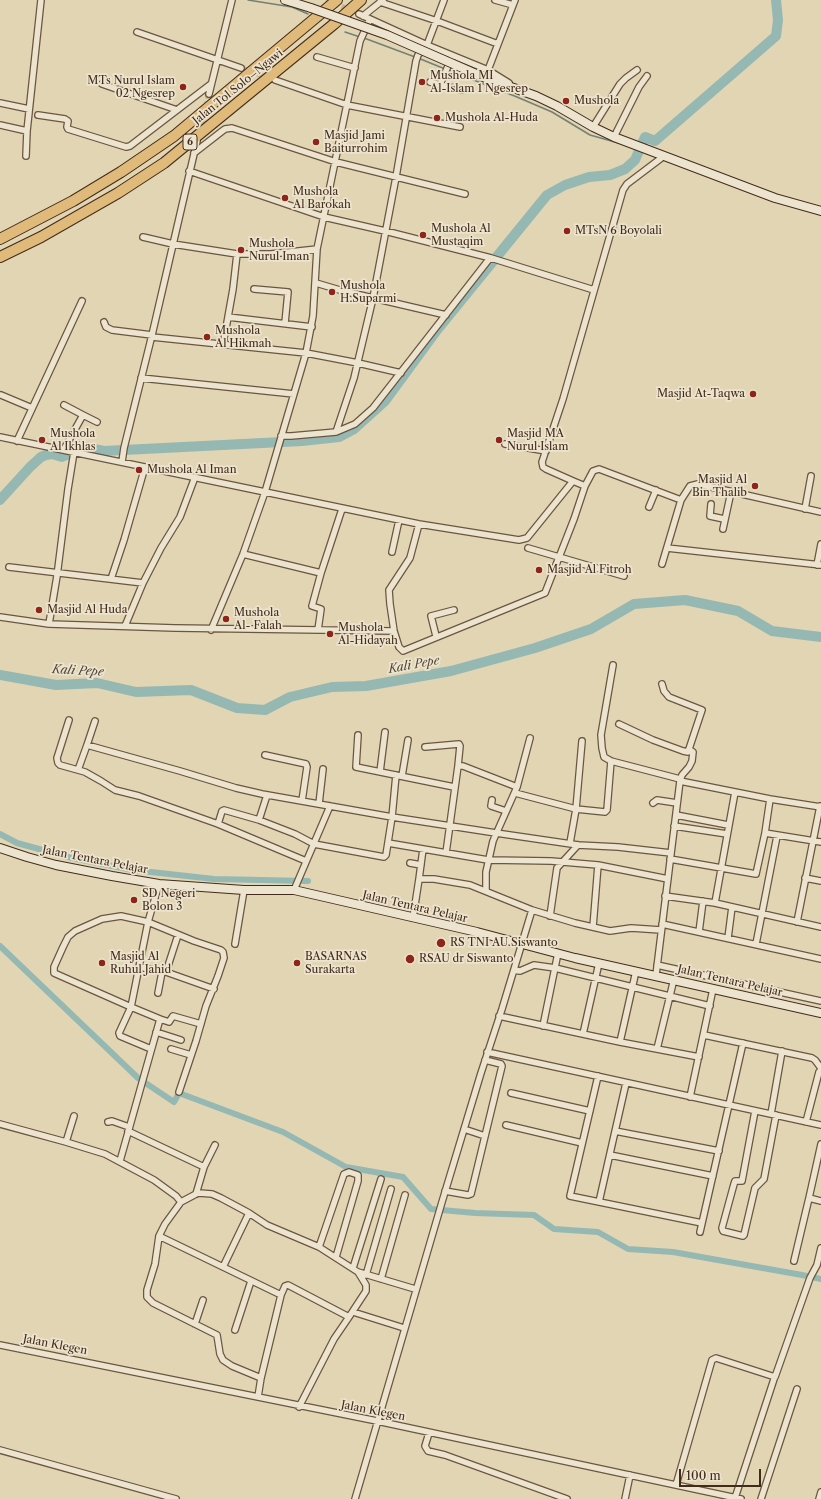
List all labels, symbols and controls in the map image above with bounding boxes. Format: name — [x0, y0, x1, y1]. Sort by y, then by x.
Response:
street label: Jalan Tol Solo–Ngawi — [190, 46, 286, 128]
place label: Mushola MI Al-Islam 1 Ngesrep — [430, 69, 528, 95]
place label: MTs Nurul Islam 02 Ngesrep — [87, 74, 175, 100]
marker: Mushola MI Al-Islam 1 Ngesrep — [417, 77, 427, 87]
marker: MTs Nurul Islam 02 Ngesrep — [178, 82, 188, 92]
place label: Mushola — [574, 94, 619, 108]
marker: Mushola — [561, 96, 571, 106]
place label: Mushola Al-Huda — [445, 111, 538, 125]
marker: Mushola Al-Huda — [432, 113, 442, 123]
place label: Masjid Jami Baiturrohim — [324, 129, 388, 155]
road number: 6 — [183, 134, 197, 150]
marker: Masjid Jami Baiturrohim — [311, 137, 321, 147]
place label: Mushola Al Barokah — [293, 185, 351, 211]
marker: Mushola Al Barokah — [280, 193, 290, 203]
place label: Mushola Al Mustaqim — [431, 222, 491, 248]
place label: MTsN 6 Boyolali — [575, 224, 662, 238]
marker: MTsN 6 Boyolali — [562, 226, 572, 236]
marker: Mushola Al Mustaqim — [418, 230, 428, 240]
place label: Mushola Nurul Iman — [249, 237, 309, 263]
marker: Mushola Nurul Iman — [236, 245, 246, 255]
place label: Mushola H.Suparmi — [340, 279, 396, 305]
marker: Mushola H.Suparmi — [327, 287, 337, 297]
place label: Mushola Al Hikmah — [215, 324, 271, 350]
marker: Mushola Al Hikmah — [202, 332, 212, 342]
place label: Masjid At-Taqwa — [657, 387, 745, 401]
marker: Masjid At-Taqwa — [748, 389, 758, 399]
place label: Mushola Al Ikhlas — [50, 427, 96, 453]
place label: Masjid MA Nurul Islam — [507, 427, 568, 453]
marker: Mushola Al Ikhlas — [37, 435, 47, 445]
marker: Masjid MA Nurul Islam — [494, 435, 504, 445]
place label: Mushola Al Iman — [147, 463, 237, 477]
marker: Mushola Al Iman — [134, 465, 144, 475]
place label: Masjid Al Bin Thalib — [692, 473, 747, 499]
marker: Masjid Al Bin Thalib — [750, 481, 760, 491]
place label: Masjid Al Fitroh — [547, 563, 632, 577]
marker: Masjid Al Fitroh — [534, 565, 544, 575]
place label: Masjid Al Huda — [47, 603, 128, 617]
marker: Masjid Al Huda — [34, 605, 44, 615]
place label: Mushola Al- Falah — [234, 606, 282, 632]
marker: Mushola Al- Falah — [221, 614, 231, 624]
place label: Mushola Al-Hidayah — [338, 621, 398, 647]
marker: Mushola Al-Hidayah — [325, 629, 335, 639]
water label: Kali Pepe — [387, 653, 441, 677]
water label: Kali Pepe — [52, 662, 104, 680]
street label: Jalan Tentara Pelajar — [41, 843, 149, 877]
place label: SD Negeri Bolon 3 — [142, 887, 195, 913]
street label: Jalan Tentara Pelajar — [361, 888, 469, 926]
marker: SD Negeri Bolon 3 — [129, 895, 139, 905]
place label: RS TNI AU Siswanto — [450, 936, 558, 950]
marker: RS TNI AU Siswanto — [435, 937, 447, 949]
place label: Masjid Al Ruhul Jahid — [110, 950, 171, 976]
place label: BASARNAS Surakarta — [305, 950, 367, 976]
place label: RSAU dr Siswanto — [419, 952, 514, 966]
marker: RSAU dr Siswanto — [404, 953, 416, 965]
marker: Masjid Al Ruhul Jahid — [97, 958, 107, 968]
marker: BASARNAS Surakarta — [292, 958, 302, 968]
street label: Jalan Tentara Pelajar — [676, 962, 784, 1000]
street label: Jalan Klegen — [22, 1332, 88, 1358]
street label: Jalan Klegen — [340, 1398, 406, 1424]
scale bar — [681, 1461, 763, 1487]
text: 100 m — [686, 1468, 721, 1483]

